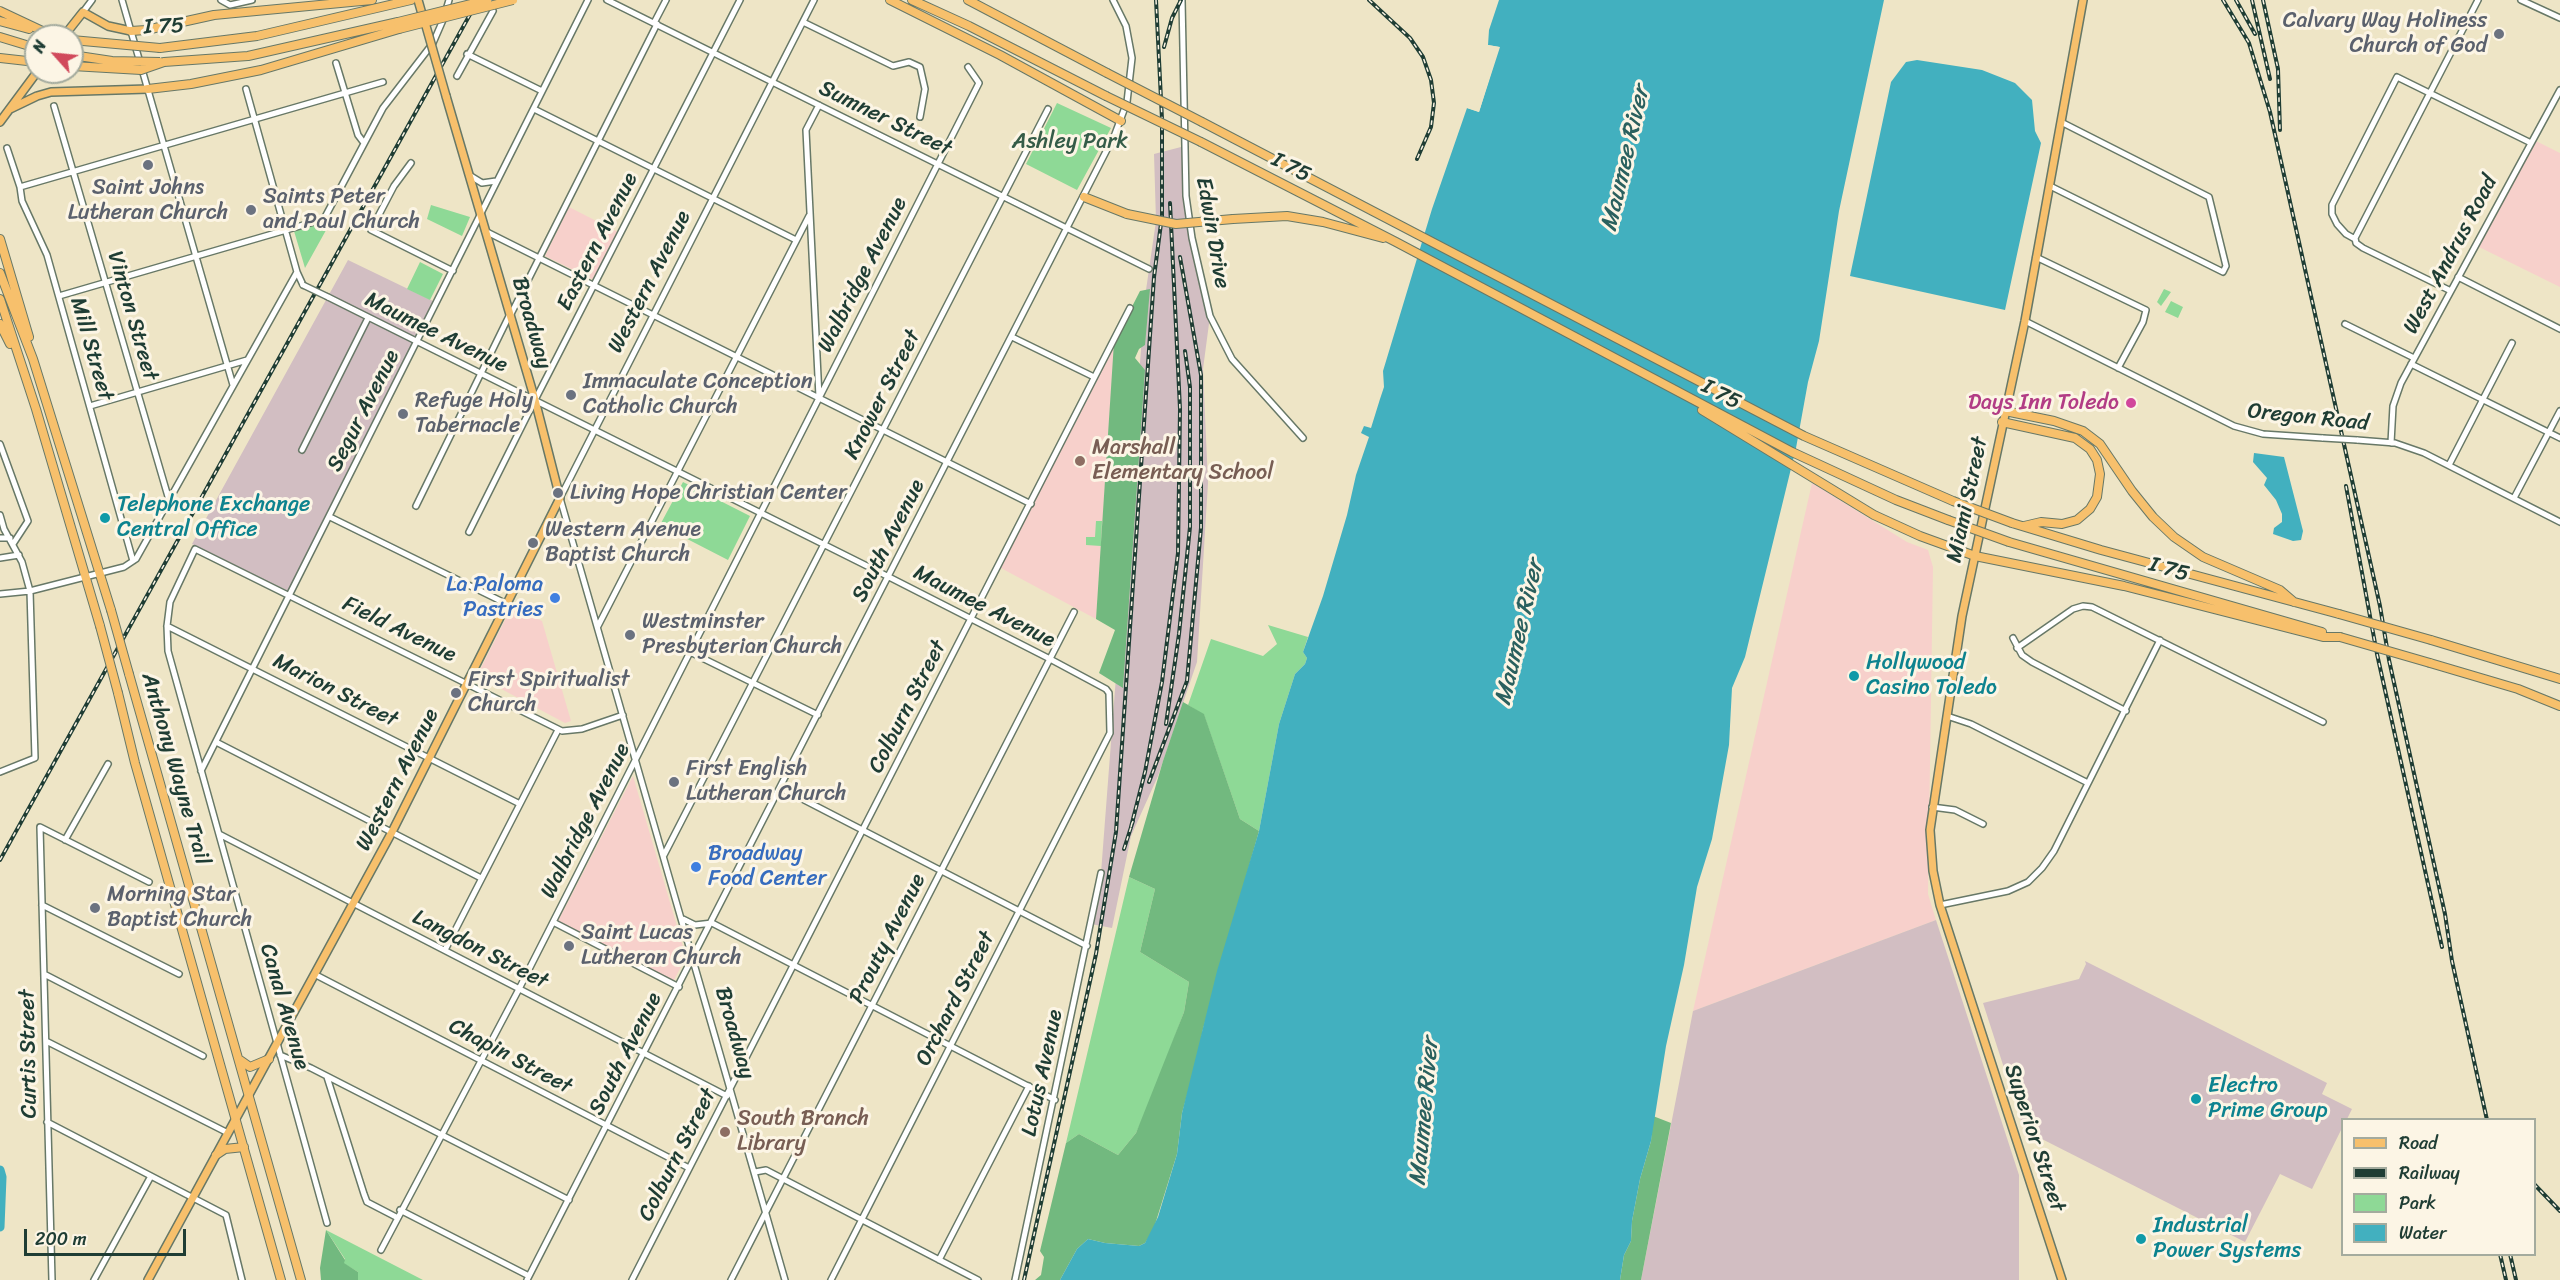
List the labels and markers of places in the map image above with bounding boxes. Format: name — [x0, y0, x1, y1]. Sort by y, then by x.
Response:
place label: Calvary Way Holiness Church of God — [2283, 8, 2487, 60]
marker: Calvary Way Holiness Church of God — [2492, 27, 2506, 41]
marker: Saint Johns Lutheran Church — [141, 158, 155, 172]
place label: Saint Johns Lutheran Church — [68, 175, 228, 226]
place label: Saints Peter and Paul Church — [263, 184, 420, 236]
marker: Saints Peter and Paul Church — [244, 203, 258, 217]
place label: Immaculate Conception Catholic Church — [583, 369, 813, 420]
place label: Refuge Holy Tabernacle — [415, 388, 533, 440]
marker: Immaculate Conception Catholic Church — [564, 388, 578, 402]
place label: Days Inn Toledo — [1968, 390, 2119, 416]
marker: Days Inn Toledo — [2124, 396, 2138, 410]
marker: Refuge Holy Tabernacle — [396, 407, 410, 421]
place label: Marshall Elementary School — [1092, 435, 1274, 487]
marker: Marshall Elementary School — [1073, 454, 1087, 468]
place label: Living Hope Christian Center — [570, 480, 847, 506]
marker: Living Hope Christian Center — [551, 486, 565, 500]
place label: Telephone Exchange Central Office — [117, 492, 310, 544]
marker: Telephone Exchange Central Office — [98, 511, 112, 525]
place label: Western Avenue Baptist Church — [545, 517, 701, 568]
marker: Western Avenue Baptist Church — [526, 536, 540, 550]
place label: La Paloma Pastries — [446, 572, 543, 624]
marker: La Paloma Pastries — [548, 591, 562, 605]
place label: Westminster Presbyterian Church — [642, 609, 842, 660]
marker: Westminster Presbyterian Church — [623, 628, 637, 642]
place label: Hollywood Casino Toledo — [1866, 650, 1997, 702]
place label: First Spiritualist Church — [468, 667, 629, 718]
marker: Hollywood Casino Toledo — [1847, 669, 1861, 683]
marker: First Spiritualist Church — [449, 686, 463, 700]
place label: First English Lutheran Church — [686, 756, 847, 807]
marker: First English Lutheran Church — [667, 775, 681, 789]
place label: Broadway Food Center — [708, 841, 826, 892]
marker: Broadway Food Center — [689, 860, 703, 874]
place label: Morning Star Baptist Church — [107, 882, 252, 933]
marker: Morning Star Baptist Church — [88, 901, 102, 915]
place label: Saint Lucas Lutheran Church — [581, 920, 742, 972]
marker: Saint Lucas Lutheran Church — [562, 939, 576, 953]
place label: Electro Prime Group — [2208, 1073, 2328, 1124]
marker: Electro Prime Group — [2189, 1092, 2203, 1106]
place label: South Branch Library — [737, 1106, 869, 1158]
marker: South Branch Library — [718, 1125, 732, 1139]
place label: Industrial Power Systems — [2153, 1213, 2301, 1264]
marker: Industrial Power Systems — [2134, 1232, 2148, 1246]

